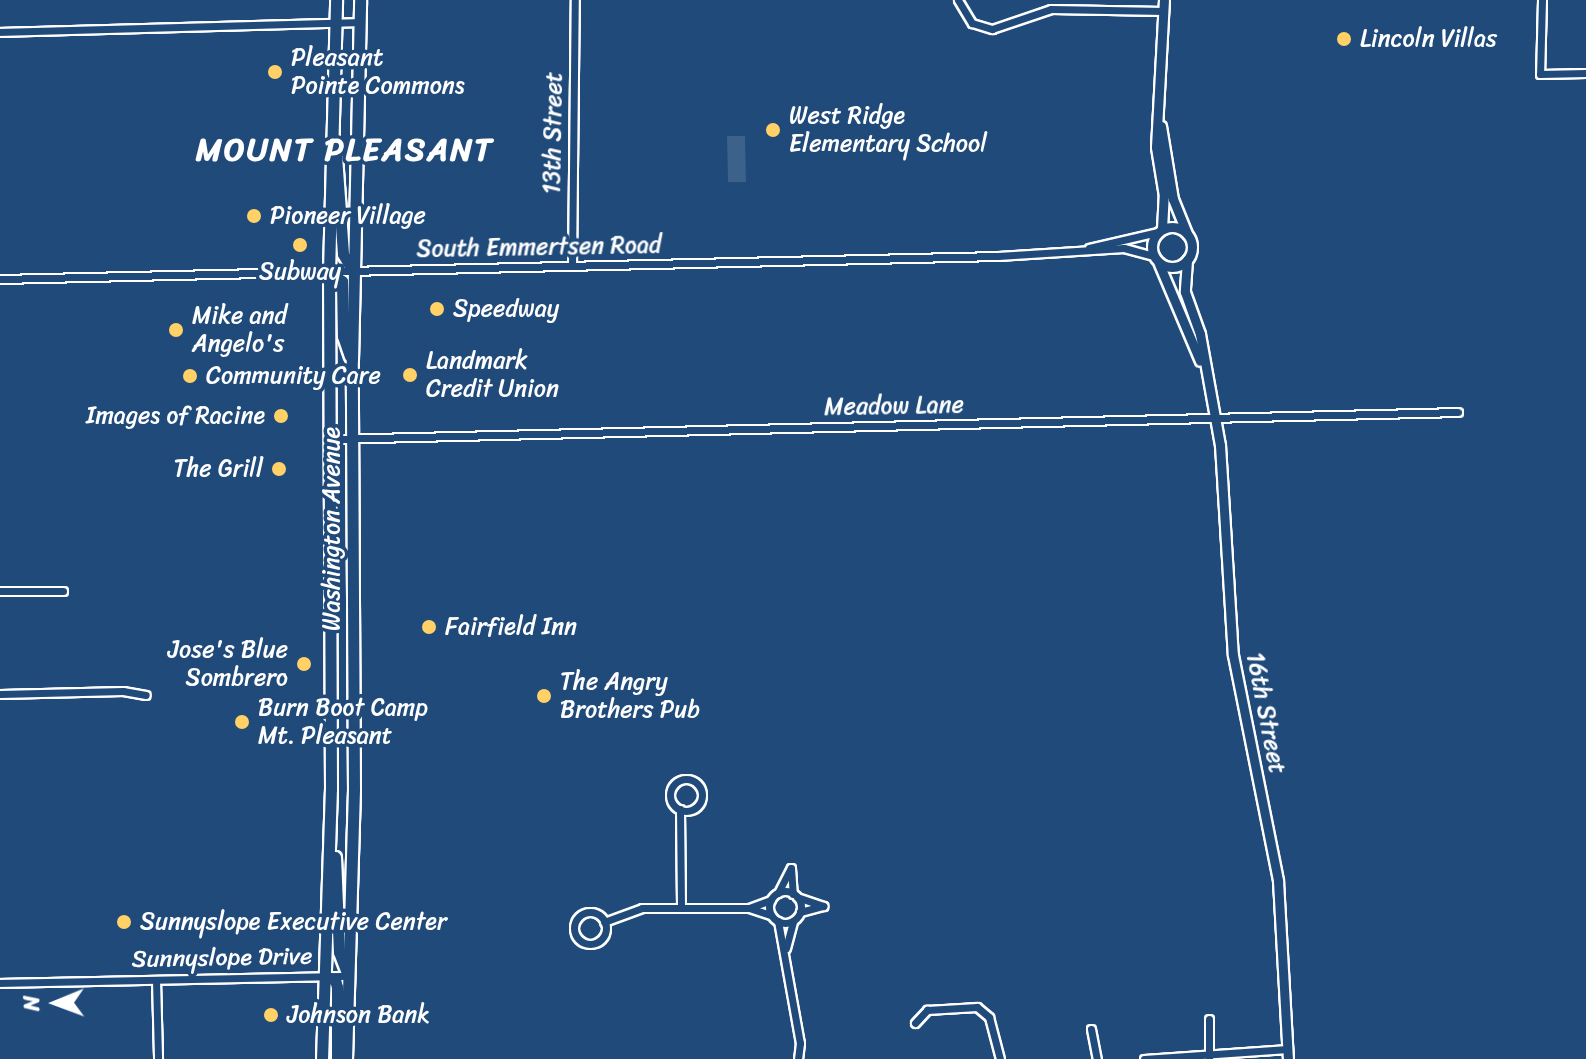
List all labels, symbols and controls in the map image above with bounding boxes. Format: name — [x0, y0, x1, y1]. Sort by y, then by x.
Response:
place label: Lincoln Villas — [1360, 25, 1497, 53]
marker: Lincoln Villas — [1335, 30, 1353, 48]
place label: Pleasant Pointe Commons — [291, 44, 466, 100]
marker: Pleasant Pointe Commons — [266, 63, 284, 81]
street label: 13th Street — [538, 71, 568, 195]
place label: West Ridge Elementary School — [789, 102, 987, 158]
marker: West Ridge Elementary School — [764, 121, 782, 139]
district label: MOUNT PLEASANT — [199, 131, 491, 169]
place label: Pioneer Village — [270, 202, 427, 230]
marker: Pioneer Village — [245, 207, 263, 225]
street label: South Emmertsen Road — [416, 230, 662, 264]
marker: Subway — [291, 236, 309, 254]
place label: Subway — [259, 258, 341, 286]
place label: Speedway — [453, 295, 559, 323]
marker: Speedway — [428, 300, 446, 318]
place label: Mike and Angelo's — [192, 302, 287, 358]
marker: Mike and Angelo's — [167, 321, 185, 339]
place label: Landmark Credit Union — [426, 347, 559, 403]
place label: Community Care — [206, 362, 381, 390]
marker: Landmark Credit Union — [401, 366, 419, 384]
marker: Community Care — [181, 367, 199, 385]
street label: Meadow Lane — [824, 390, 964, 422]
place label: Images of Racine — [86, 402, 265, 430]
marker: Images of Racine — [272, 407, 290, 425]
street label: Washington Avenue — [318, 427, 346, 631]
place label: The Grill — [173, 455, 263, 483]
marker: The Grill — [270, 460, 288, 478]
place label: Fairfield Inn — [445, 613, 577, 641]
marker: Fairfield Inn — [420, 618, 438, 636]
place label: Jose's Blue Sombrero — [168, 636, 288, 692]
street label: 16th Street — [1240, 650, 1292, 776]
marker: Jose's Blue Sombrero — [295, 655, 313, 673]
place label: The Angry Brothers Pub — [560, 668, 700, 724]
marker: The Angry Brothers Pub — [535, 687, 553, 705]
place label: Burn Boot Camp Mt. Pleasant — [258, 694, 429, 750]
marker: Burn Boot Camp Mt. Pleasant — [233, 713, 251, 731]
place label: Sunnyslope Executive Center — [140, 908, 448, 936]
marker: Sunnyslope Executive Center — [115, 913, 133, 931]
street label: Sunnyslope Drive — [131, 942, 313, 974]
north arrow — [16, 963, 96, 1043]
text: N — [12, 995, 51, 1011]
place label: Johnson Bank — [287, 1001, 430, 1029]
marker: Johnson Bank — [262, 1006, 280, 1024]

